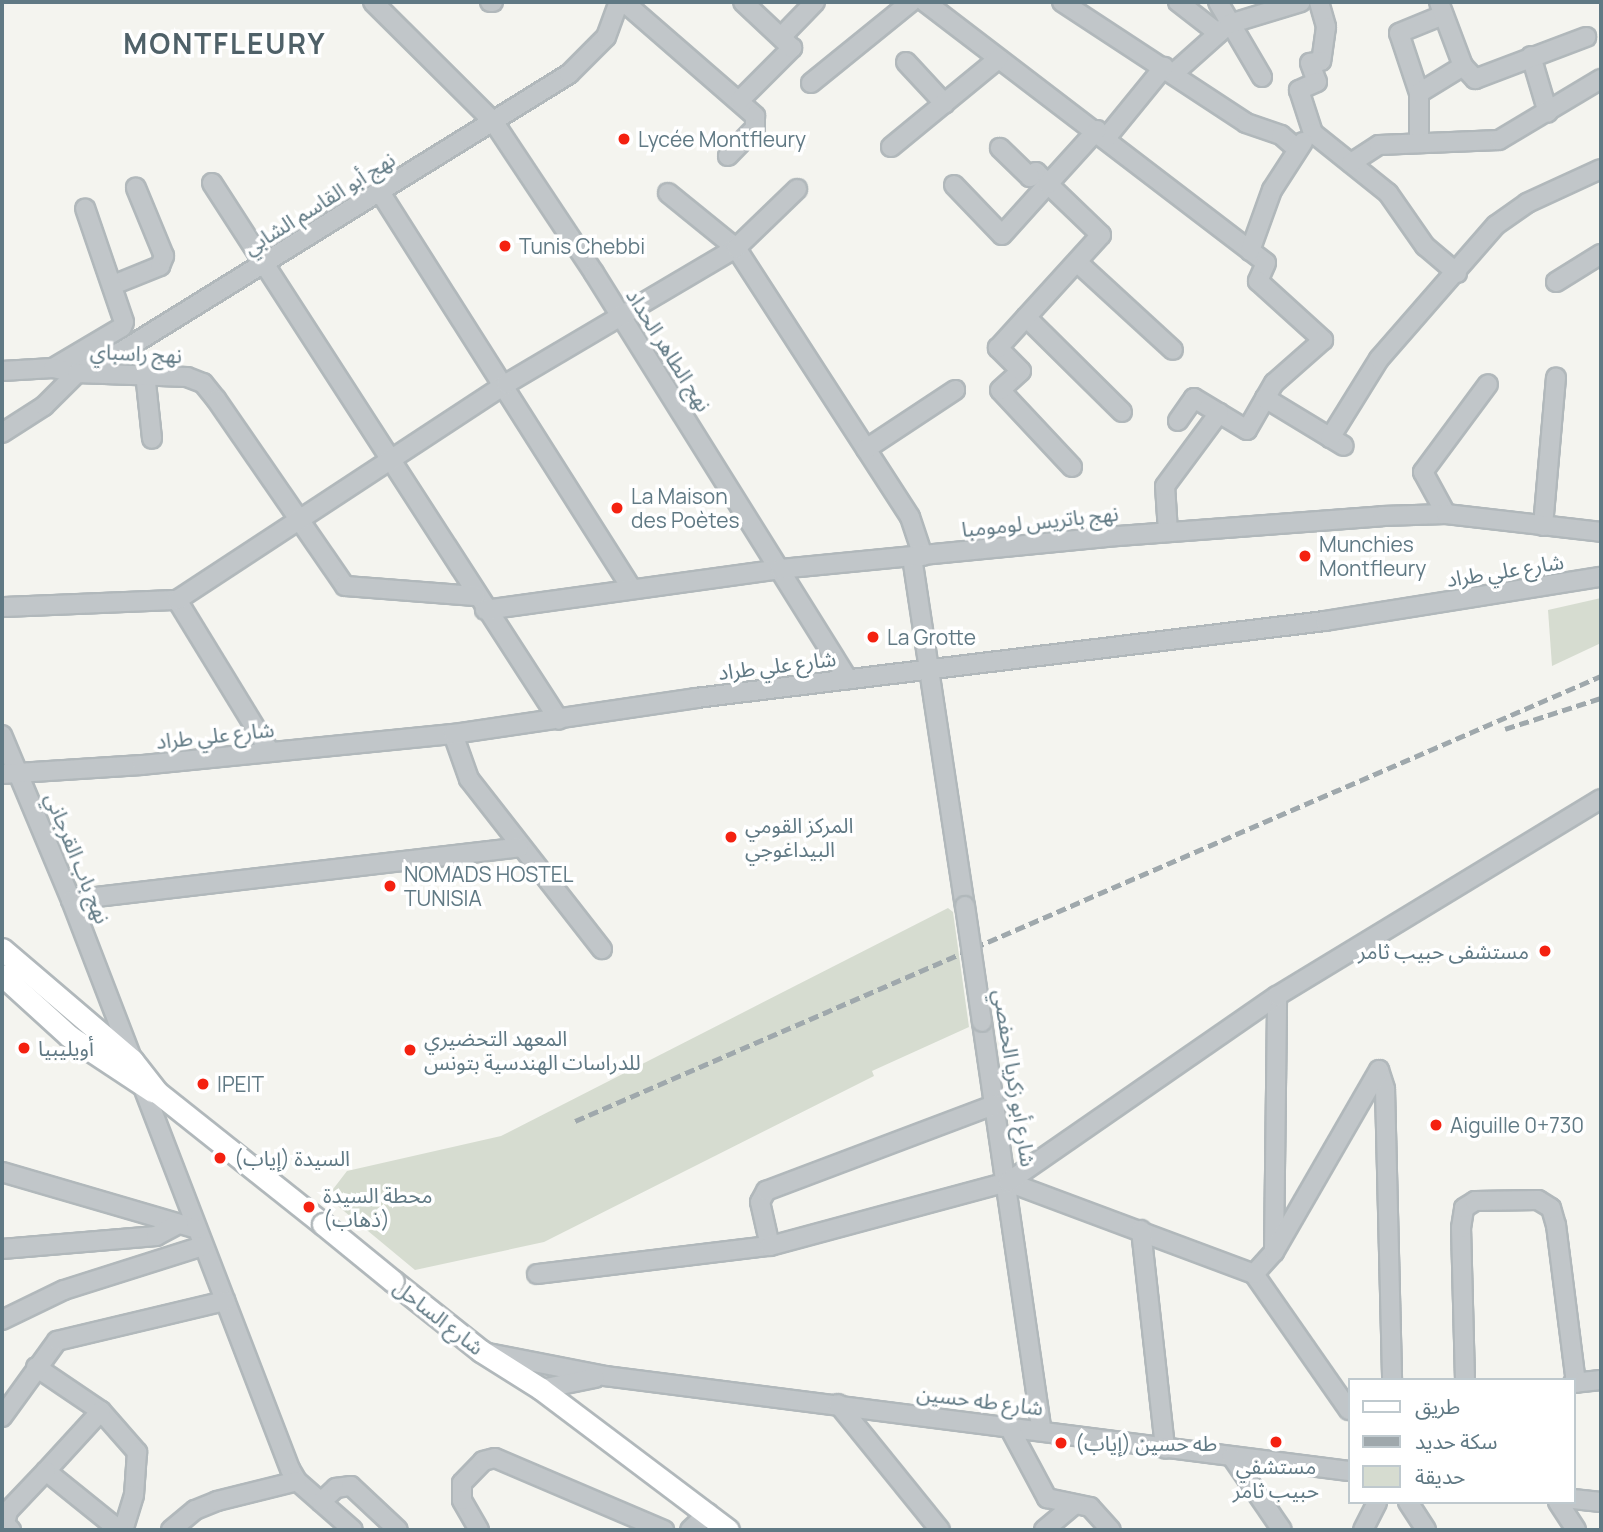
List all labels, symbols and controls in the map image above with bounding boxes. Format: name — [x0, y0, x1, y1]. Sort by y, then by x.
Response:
district label: MONTFLEURY — [125, 26, 325, 60]
place label: Lycée Montfleury — [638, 126, 806, 152]
marker: Lycée Montfleury — [616, 131, 632, 147]
street label: نهج أبو القاسم الشابي — [239, 146, 399, 260]
place label: Tunis Chebbi — [519, 233, 645, 259]
marker: Tunis Chebbi — [497, 238, 513, 254]
street label: نهج الطاهر الحداد — [621, 284, 717, 416]
street label: نهج راسباي — [89, 338, 183, 368]
place label: La Maison des Poètes — [631, 483, 740, 533]
marker: La Maison des Poètes — [609, 500, 625, 516]
street label: نهج باتريس لومومبا — [960, 500, 1120, 542]
place label: Munchies Montfleury — [1319, 531, 1426, 581]
marker: Munchies Montfleury — [1297, 548, 1313, 564]
street label: شارع علي طراد — [1444, 548, 1566, 592]
place label: La Grotte — [887, 624, 976, 650]
marker: La Grotte — [865, 629, 881, 645]
street label: شارع علي طراد — [717, 645, 837, 685]
street label: شارع علي طراد — [155, 716, 275, 754]
street label: نهج باب القرجاني — [40, 789, 116, 927]
place label: المركز القومي البيداغوجي — [745, 812, 853, 862]
marker: المركز القومي البيداغوجي — [723, 829, 739, 845]
place label: NOMADS HOSTEL TUNISIA — [404, 861, 574, 911]
marker: NOMADS HOSTEL TUNISIA — [382, 878, 398, 894]
place label: مستشفى حبيب ثامر — [1358, 938, 1529, 964]
marker: مستشفى حبيب ثامر — [1535, 941, 1555, 961]
street label: شارع أبو زكريا الحفصي — [989, 988, 1041, 1168]
place label: المعهد التحضيري للدراسات الهندسية بتونس — [424, 1025, 641, 1075]
place label: أويليبيا — [38, 1035, 94, 1061]
marker: أويليبيا — [16, 1040, 32, 1056]
marker: المعهد التحضيري للدراسات الهندسية بتونس — [402, 1042, 418, 1058]
place label: IPEIT — [217, 1071, 264, 1097]
marker: IPEIT — [195, 1076, 211, 1092]
place label: Aiguille 0+730 — [1450, 1112, 1584, 1138]
marker: Aiguille 0+730 — [1428, 1117, 1444, 1133]
place label: السيدة (إياب) — [234, 1145, 350, 1171]
marker: السيدة (إياب) — [212, 1150, 228, 1166]
place label: محطة السيدة (ذهاب) — [323, 1182, 433, 1232]
marker: محطة السيدة (ذهاب) — [301, 1199, 317, 1215]
street label: شارع الساحل — [389, 1274, 489, 1360]
legend — [1348, 1378, 1575, 1504]
street label: شارع طه حسين — [915, 1380, 1045, 1420]
text: طريق — [1415, 1392, 1460, 1420]
text: سكة حديد — [1415, 1427, 1498, 1455]
place label: طه حسين (إياب) — [1075, 1430, 1217, 1456]
marker: مستشفي حبيب ثامر — [1268, 1434, 1284, 1450]
marker: طه حسين (إياب) — [1053, 1435, 1069, 1451]
place label: مستشفي حبيب ثامر — [1233, 1453, 1319, 1503]
text: حديقة — [1415, 1462, 1465, 1490]

